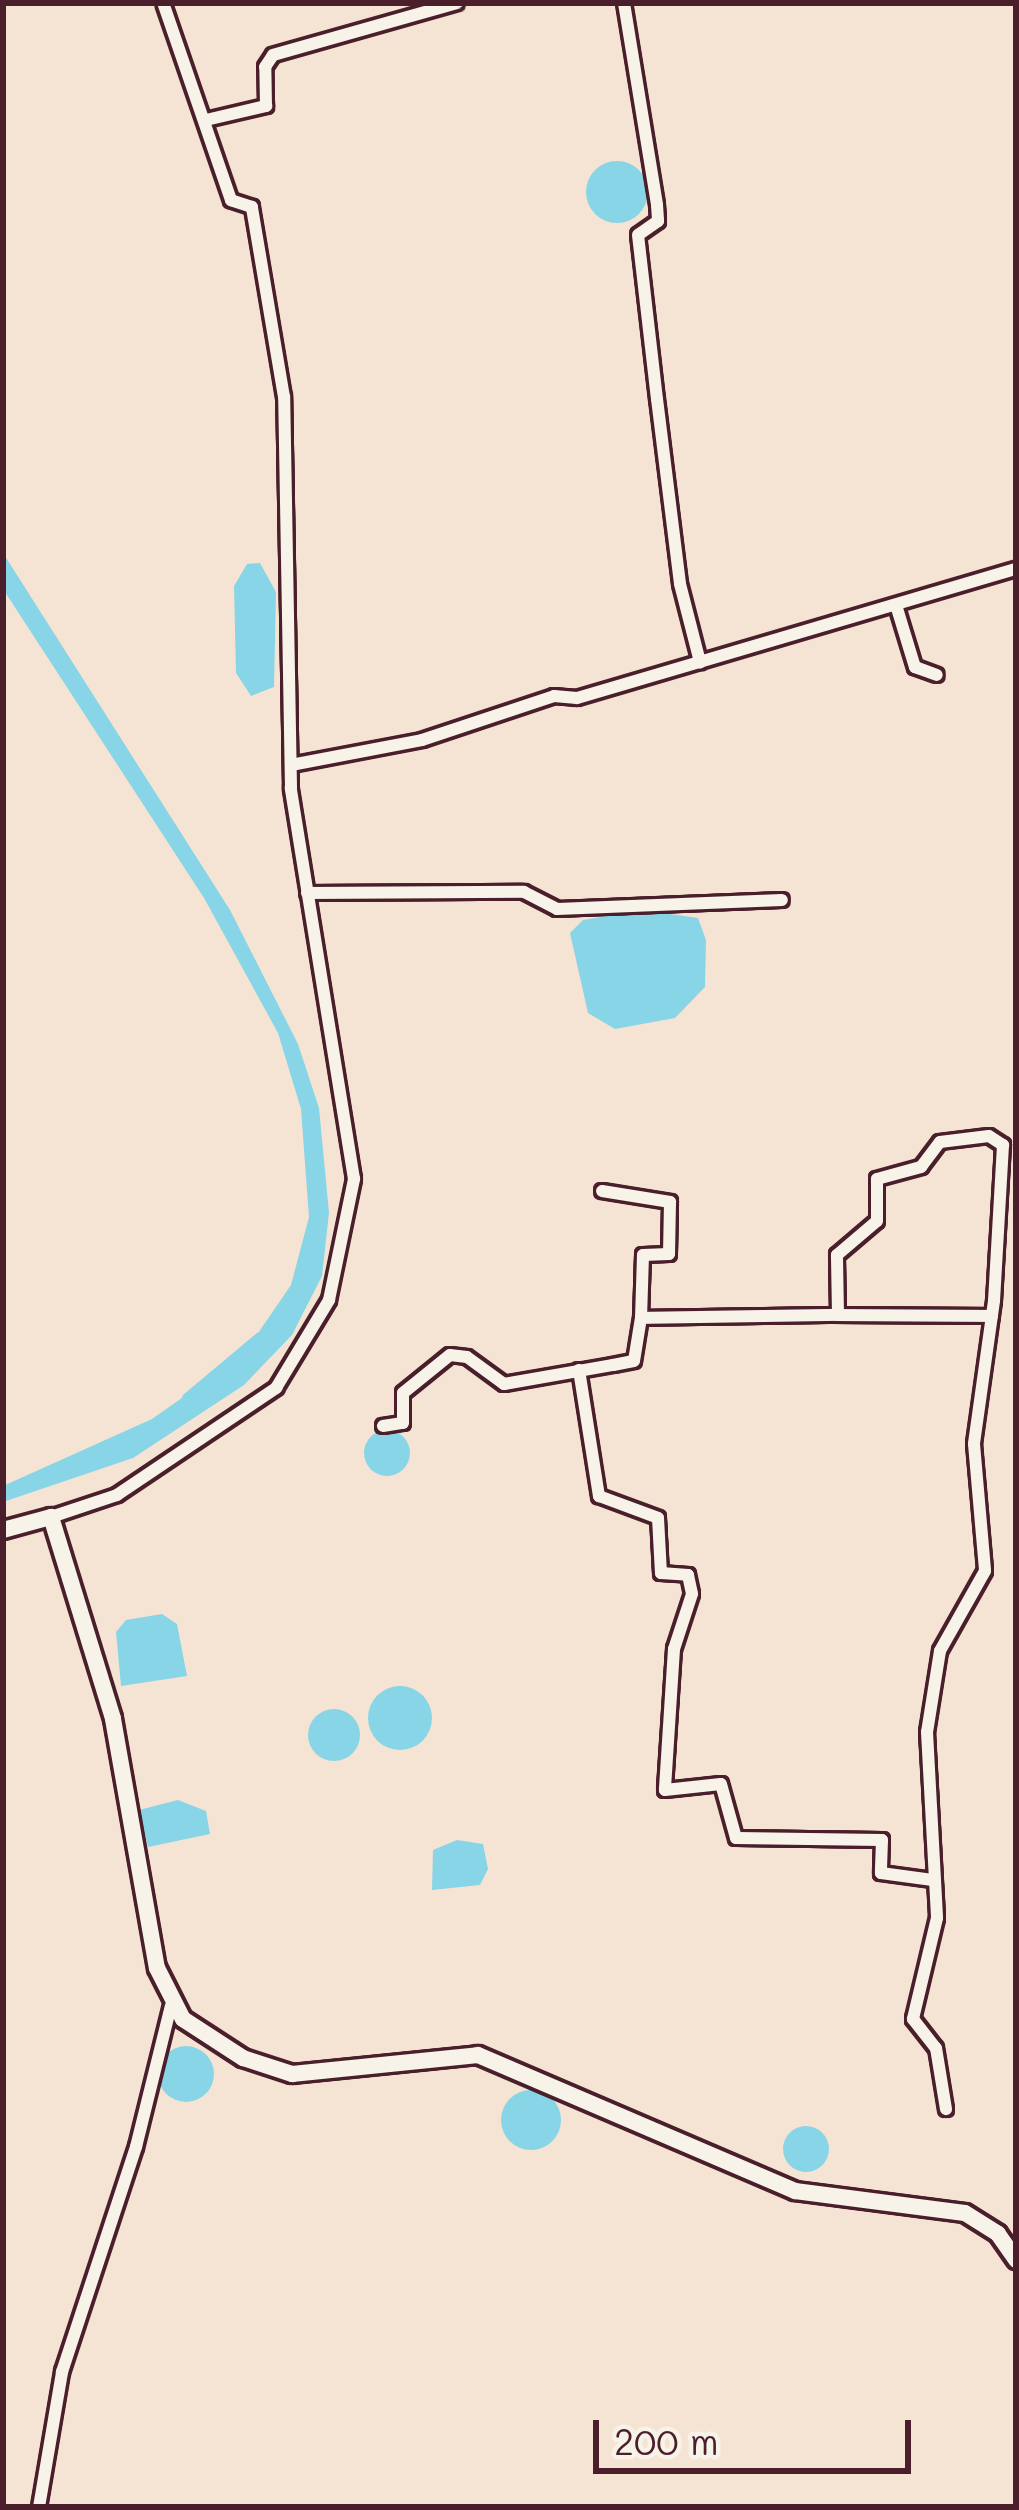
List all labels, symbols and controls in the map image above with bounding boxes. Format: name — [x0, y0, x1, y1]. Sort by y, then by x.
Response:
scale bar — [599, 2396, 917, 2470]
text: 200 m — [614, 2417, 719, 2464]

